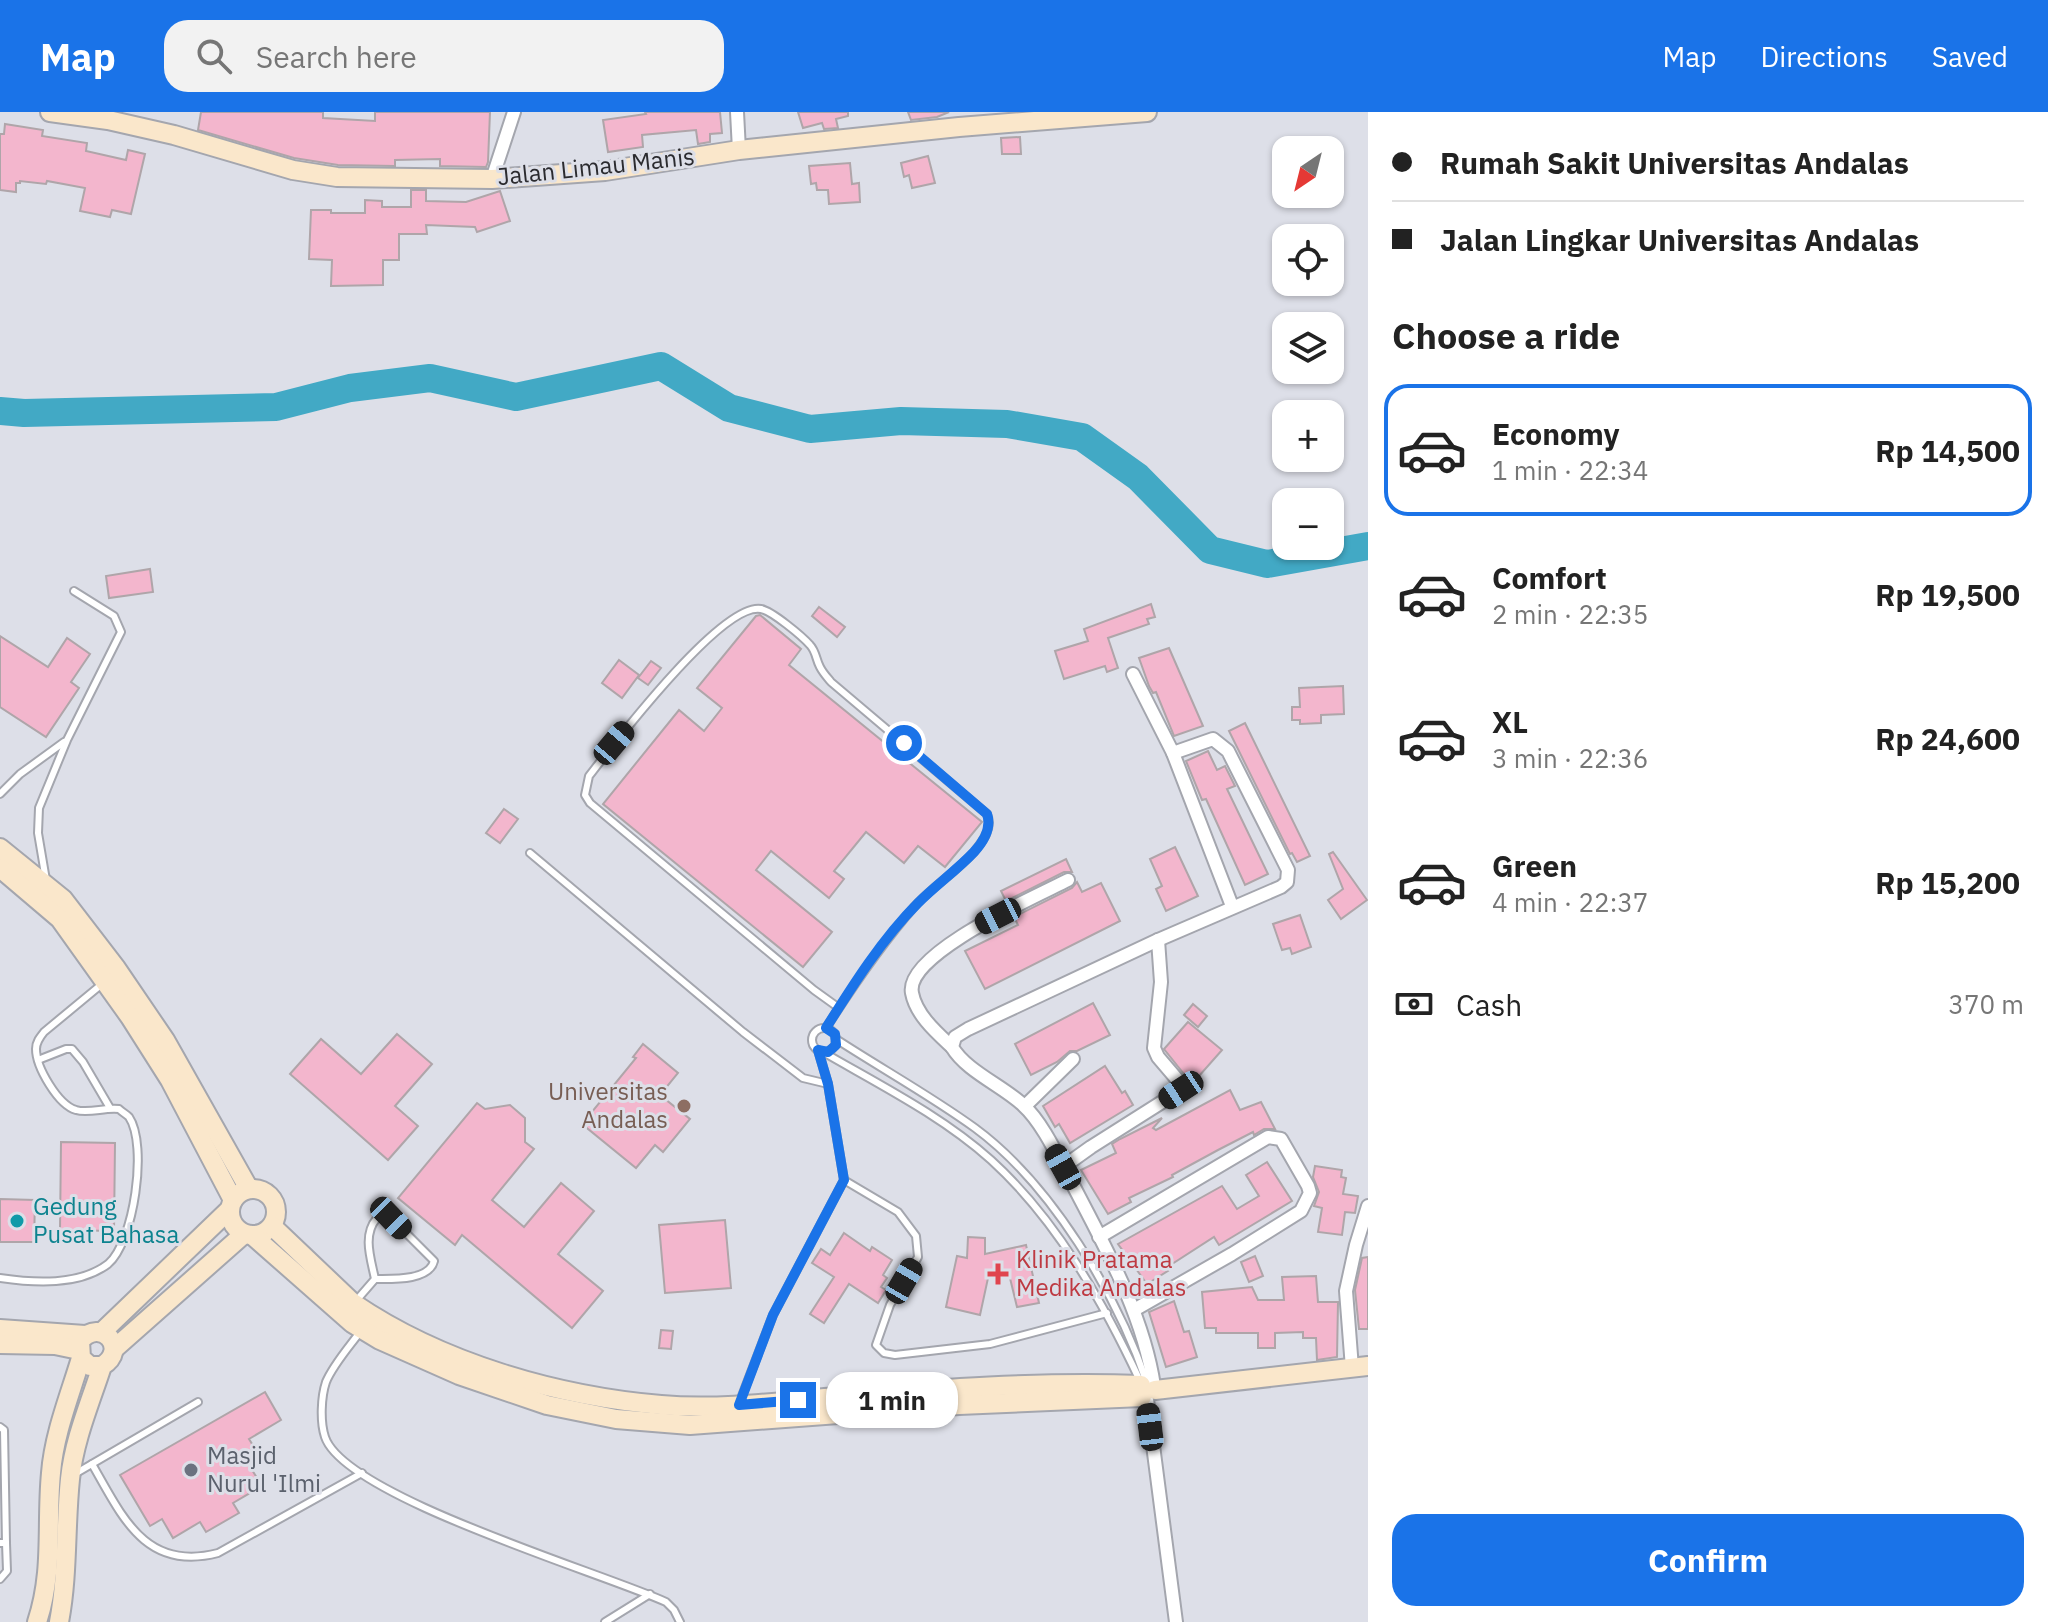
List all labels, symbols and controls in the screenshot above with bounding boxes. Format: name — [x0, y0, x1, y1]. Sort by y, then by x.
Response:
search box — [164, 20, 724, 92]
text: Map — [40, 32, 116, 81]
icon: search — [192, 34, 236, 78]
text: Search here — [256, 37, 417, 76]
text: Map — [1662, 38, 1716, 75]
text: Directions — [1760, 38, 1888, 75]
text: Saved — [1932, 38, 2008, 75]
north arrow — [1272, 136, 1344, 208]
map controls — [1272, 136, 1344, 560]
street label: Jalan Limau Manis — [496, 140, 696, 192]
text: Rumah Sakit Universitas Andalas — [1440, 143, 1909, 182]
text: Jalan Lingkar Universitas Andalas — [1440, 220, 1919, 259]
button: locate — [1272, 224, 1344, 296]
button: layers — [1272, 312, 1344, 384]
text: Choose a ride — [1392, 312, 1620, 359]
button: + — [1272, 400, 1344, 472]
icon: car — [1396, 414, 1468, 486]
text: Economy — [1492, 414, 1620, 453]
text: Rp 14,500 — [1875, 431, 2020, 470]
text: 1 min · 22:34 — [1492, 453, 1648, 487]
button: − — [1272, 488, 1344, 560]
icon: car — [1396, 558, 1468, 630]
text: Comfort — [1492, 558, 1607, 597]
text: Rp 19,500 — [1875, 575, 2020, 614]
text: 2 min · 22:35 — [1492, 597, 1648, 631]
icon: car — [1396, 702, 1468, 774]
text: XL — [1492, 702, 1528, 741]
car — [589, 717, 639, 769]
text: Rp 24,600 — [1875, 719, 2020, 758]
route start — [886, 725, 922, 761]
text: 3 min · 22:36 — [1492, 741, 1648, 775]
icon: car — [1396, 846, 1468, 918]
text: Green — [1492, 846, 1577, 885]
text: Rp 15,200 — [1875, 863, 2020, 902]
text: 4 min · 22:37 — [1492, 885, 1648, 919]
car — [971, 894, 1025, 938]
icon: cash — [1392, 982, 1436, 1026]
text: Cash — [1456, 985, 1522, 1024]
text: 370 m — [1948, 987, 2024, 1021]
car — [1154, 1067, 1208, 1113]
place label: Universitas Andalas — [548, 1075, 668, 1135]
marker: Universitas Andalas — [675, 1097, 693, 1115]
car — [1041, 1140, 1085, 1194]
place label: Gedung Pusat Bahasa — [33, 1190, 179, 1250]
car — [366, 1192, 416, 1244]
marker: Gedung Pusat Bahasa — [8, 1212, 26, 1230]
place label: Klinik Pratama Medika Andalas — [1016, 1243, 1186, 1303]
car — [882, 1254, 926, 1308]
marker: Klinik Pratama Medika Andalas — [987, 1263, 1009, 1285]
callout: 1 min — [826, 1372, 958, 1428]
route end — [780, 1382, 816, 1418]
text: 1 min — [858, 1383, 926, 1417]
car — [1135, 1402, 1165, 1452]
place label: Masjid Nurul 'Ilmi — [207, 1439, 321, 1499]
marker: Masjid Nurul 'Ilmi — [182, 1461, 200, 1479]
button: Confirm — [1392, 1514, 2024, 1606]

